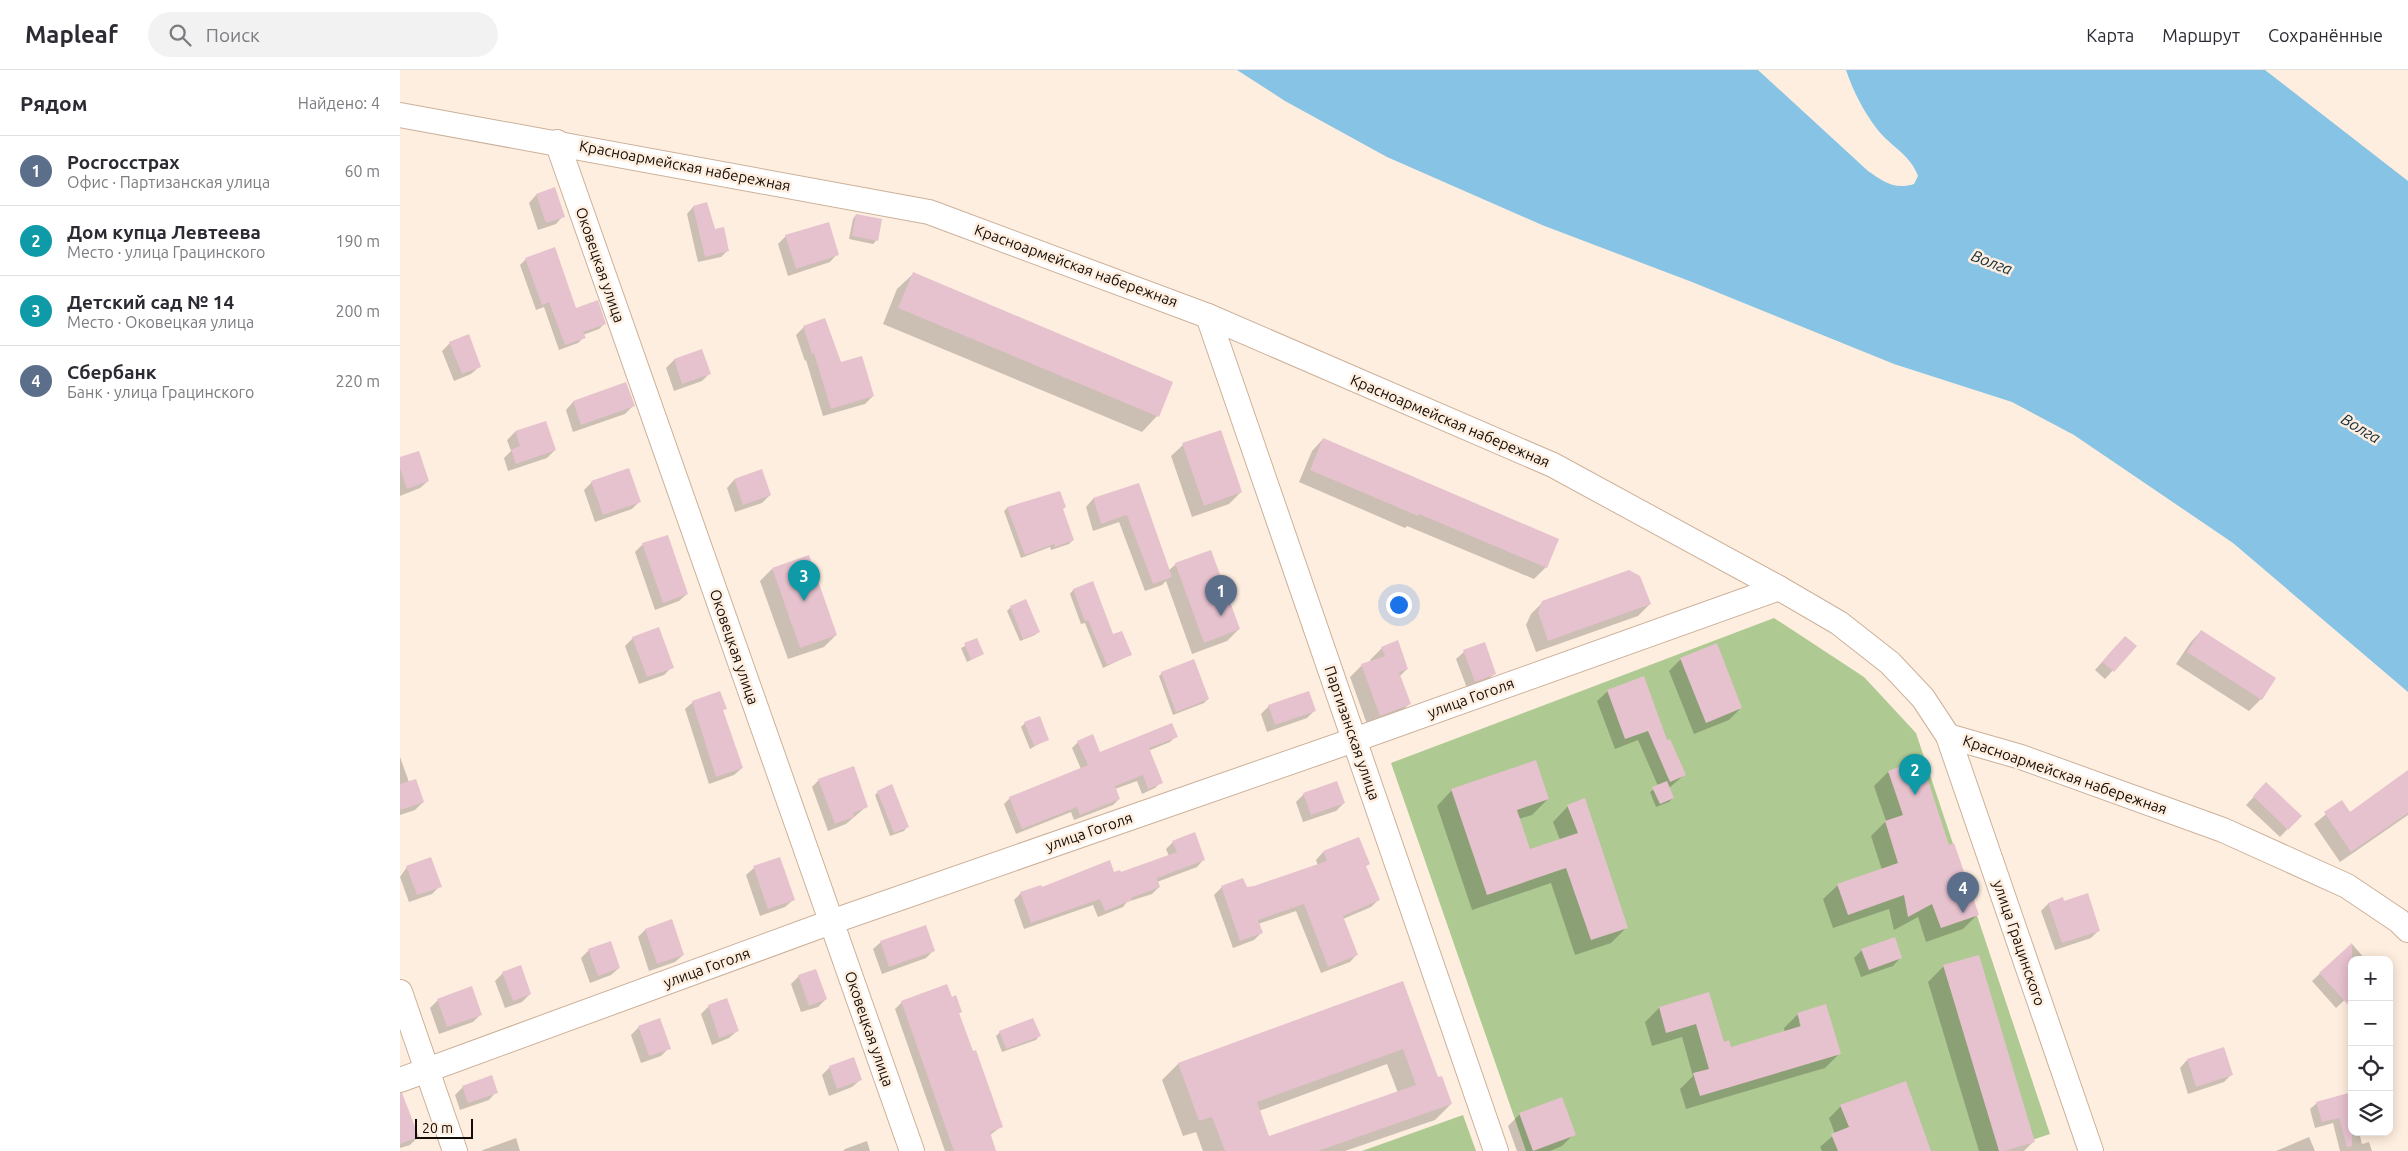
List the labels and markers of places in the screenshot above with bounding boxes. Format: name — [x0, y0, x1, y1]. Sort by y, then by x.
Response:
pin: 3 — [788, 560, 820, 601]
pin: 1 — [1205, 575, 1237, 616]
pin: 2 — [1899, 754, 1931, 795]
pin: 4 — [1947, 872, 1979, 913]

